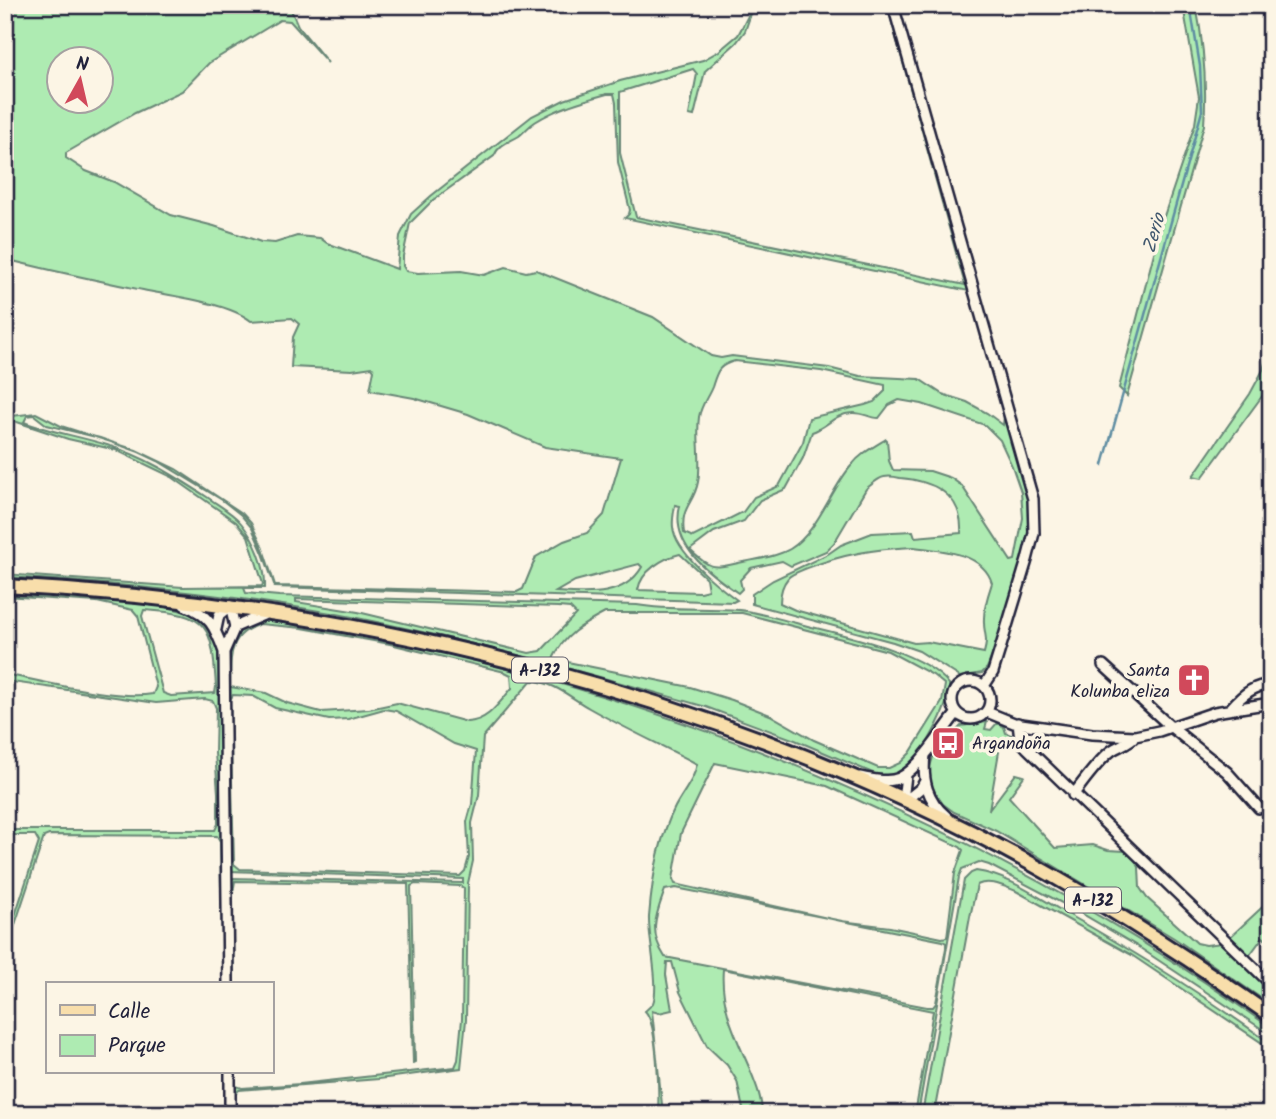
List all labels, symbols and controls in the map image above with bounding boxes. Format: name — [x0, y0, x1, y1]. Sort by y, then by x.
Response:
north arrow — [46, 46, 116, 116]
text: N — [74, 49, 90, 81]
water label: Zerio — [1135, 209, 1175, 257]
road number: A-132 — [512, 657, 568, 682]
place label: Santa Kolunba eliza — [1070, 657, 1170, 707]
church icon: Santa Kolunba eliza — [1175, 661, 1213, 699]
bus stop icon: Argandoña — [929, 724, 967, 762]
place label: Argandoña — [972, 730, 1051, 759]
road number: A-132 — [1065, 888, 1121, 912]
legend — [46, 982, 273, 1074]
text: Calle — [108, 996, 151, 1029]
text: Parque — [108, 1030, 166, 1063]

